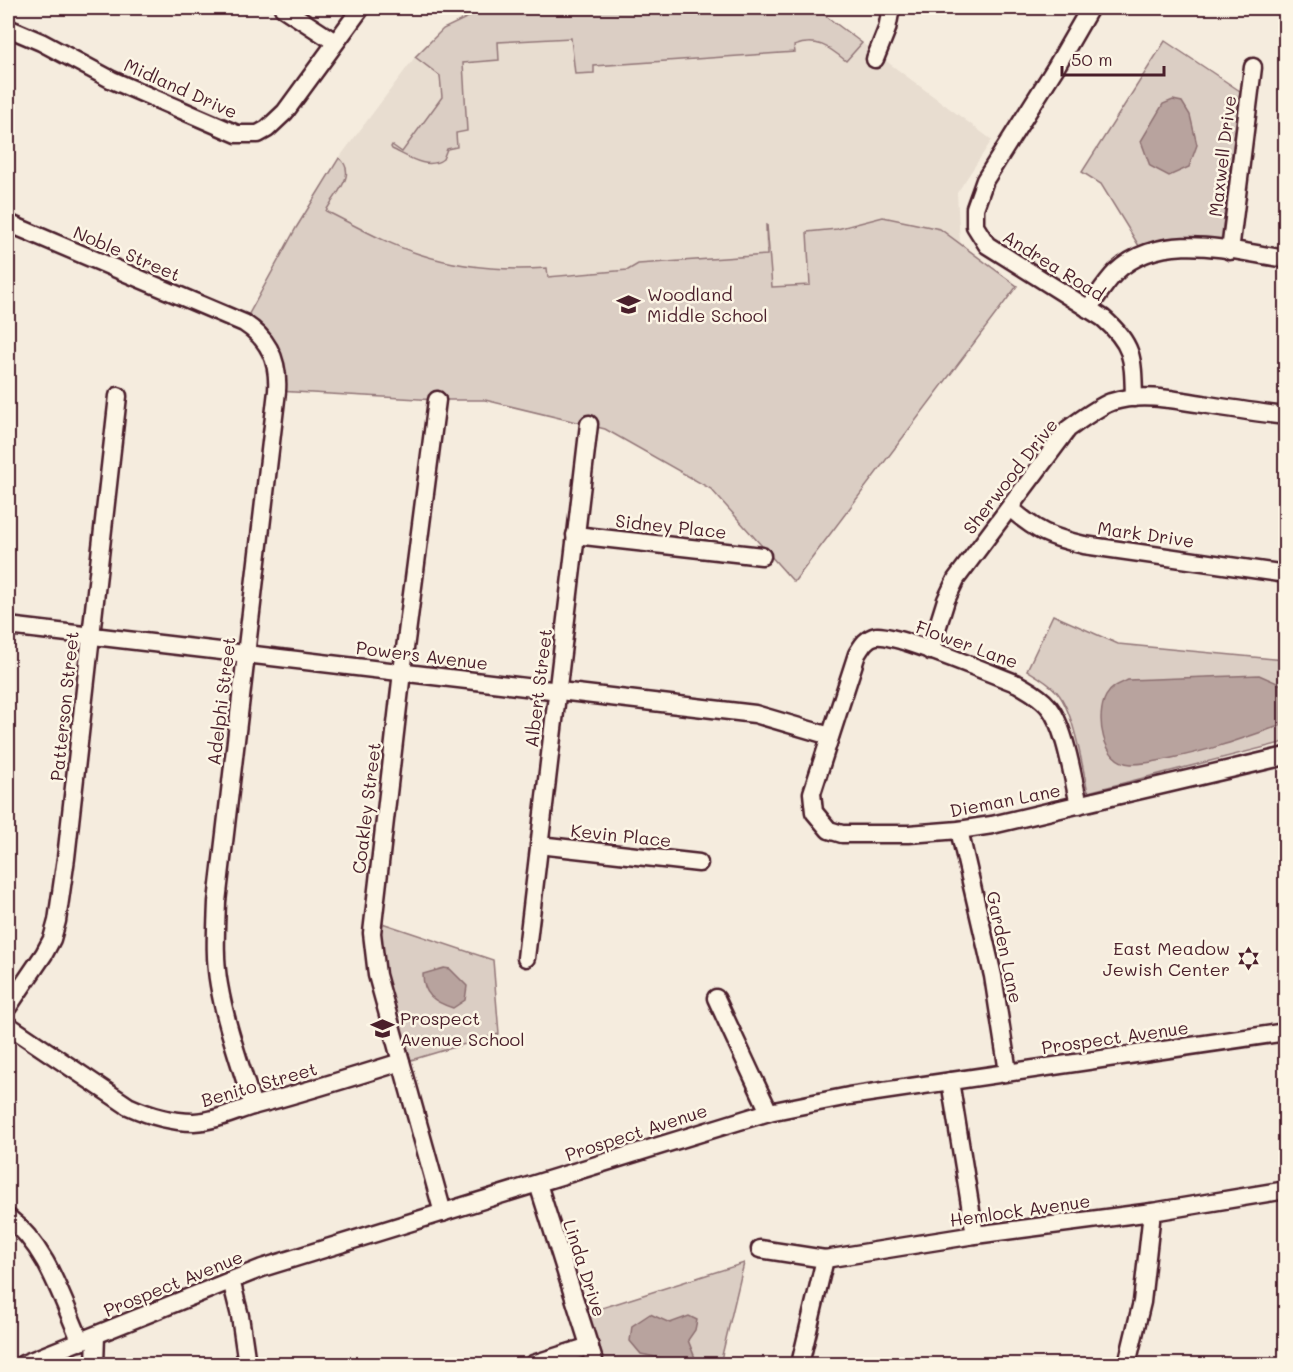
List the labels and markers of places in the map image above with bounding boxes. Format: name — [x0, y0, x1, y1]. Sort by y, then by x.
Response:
place label: Woodland Middle School — [647, 282, 768, 327]
school or university icon: Woodland Middle School — [616, 291, 642, 317]
place label: East Meadow Jewish Center — [1103, 936, 1230, 981]
synagogue icon: East Meadow Jewish Center — [1235, 945, 1261, 971]
place label: Prospect Avenue School — [400, 1006, 525, 1051]
school or university icon: Prospect Avenue School — [369, 1015, 395, 1041]

